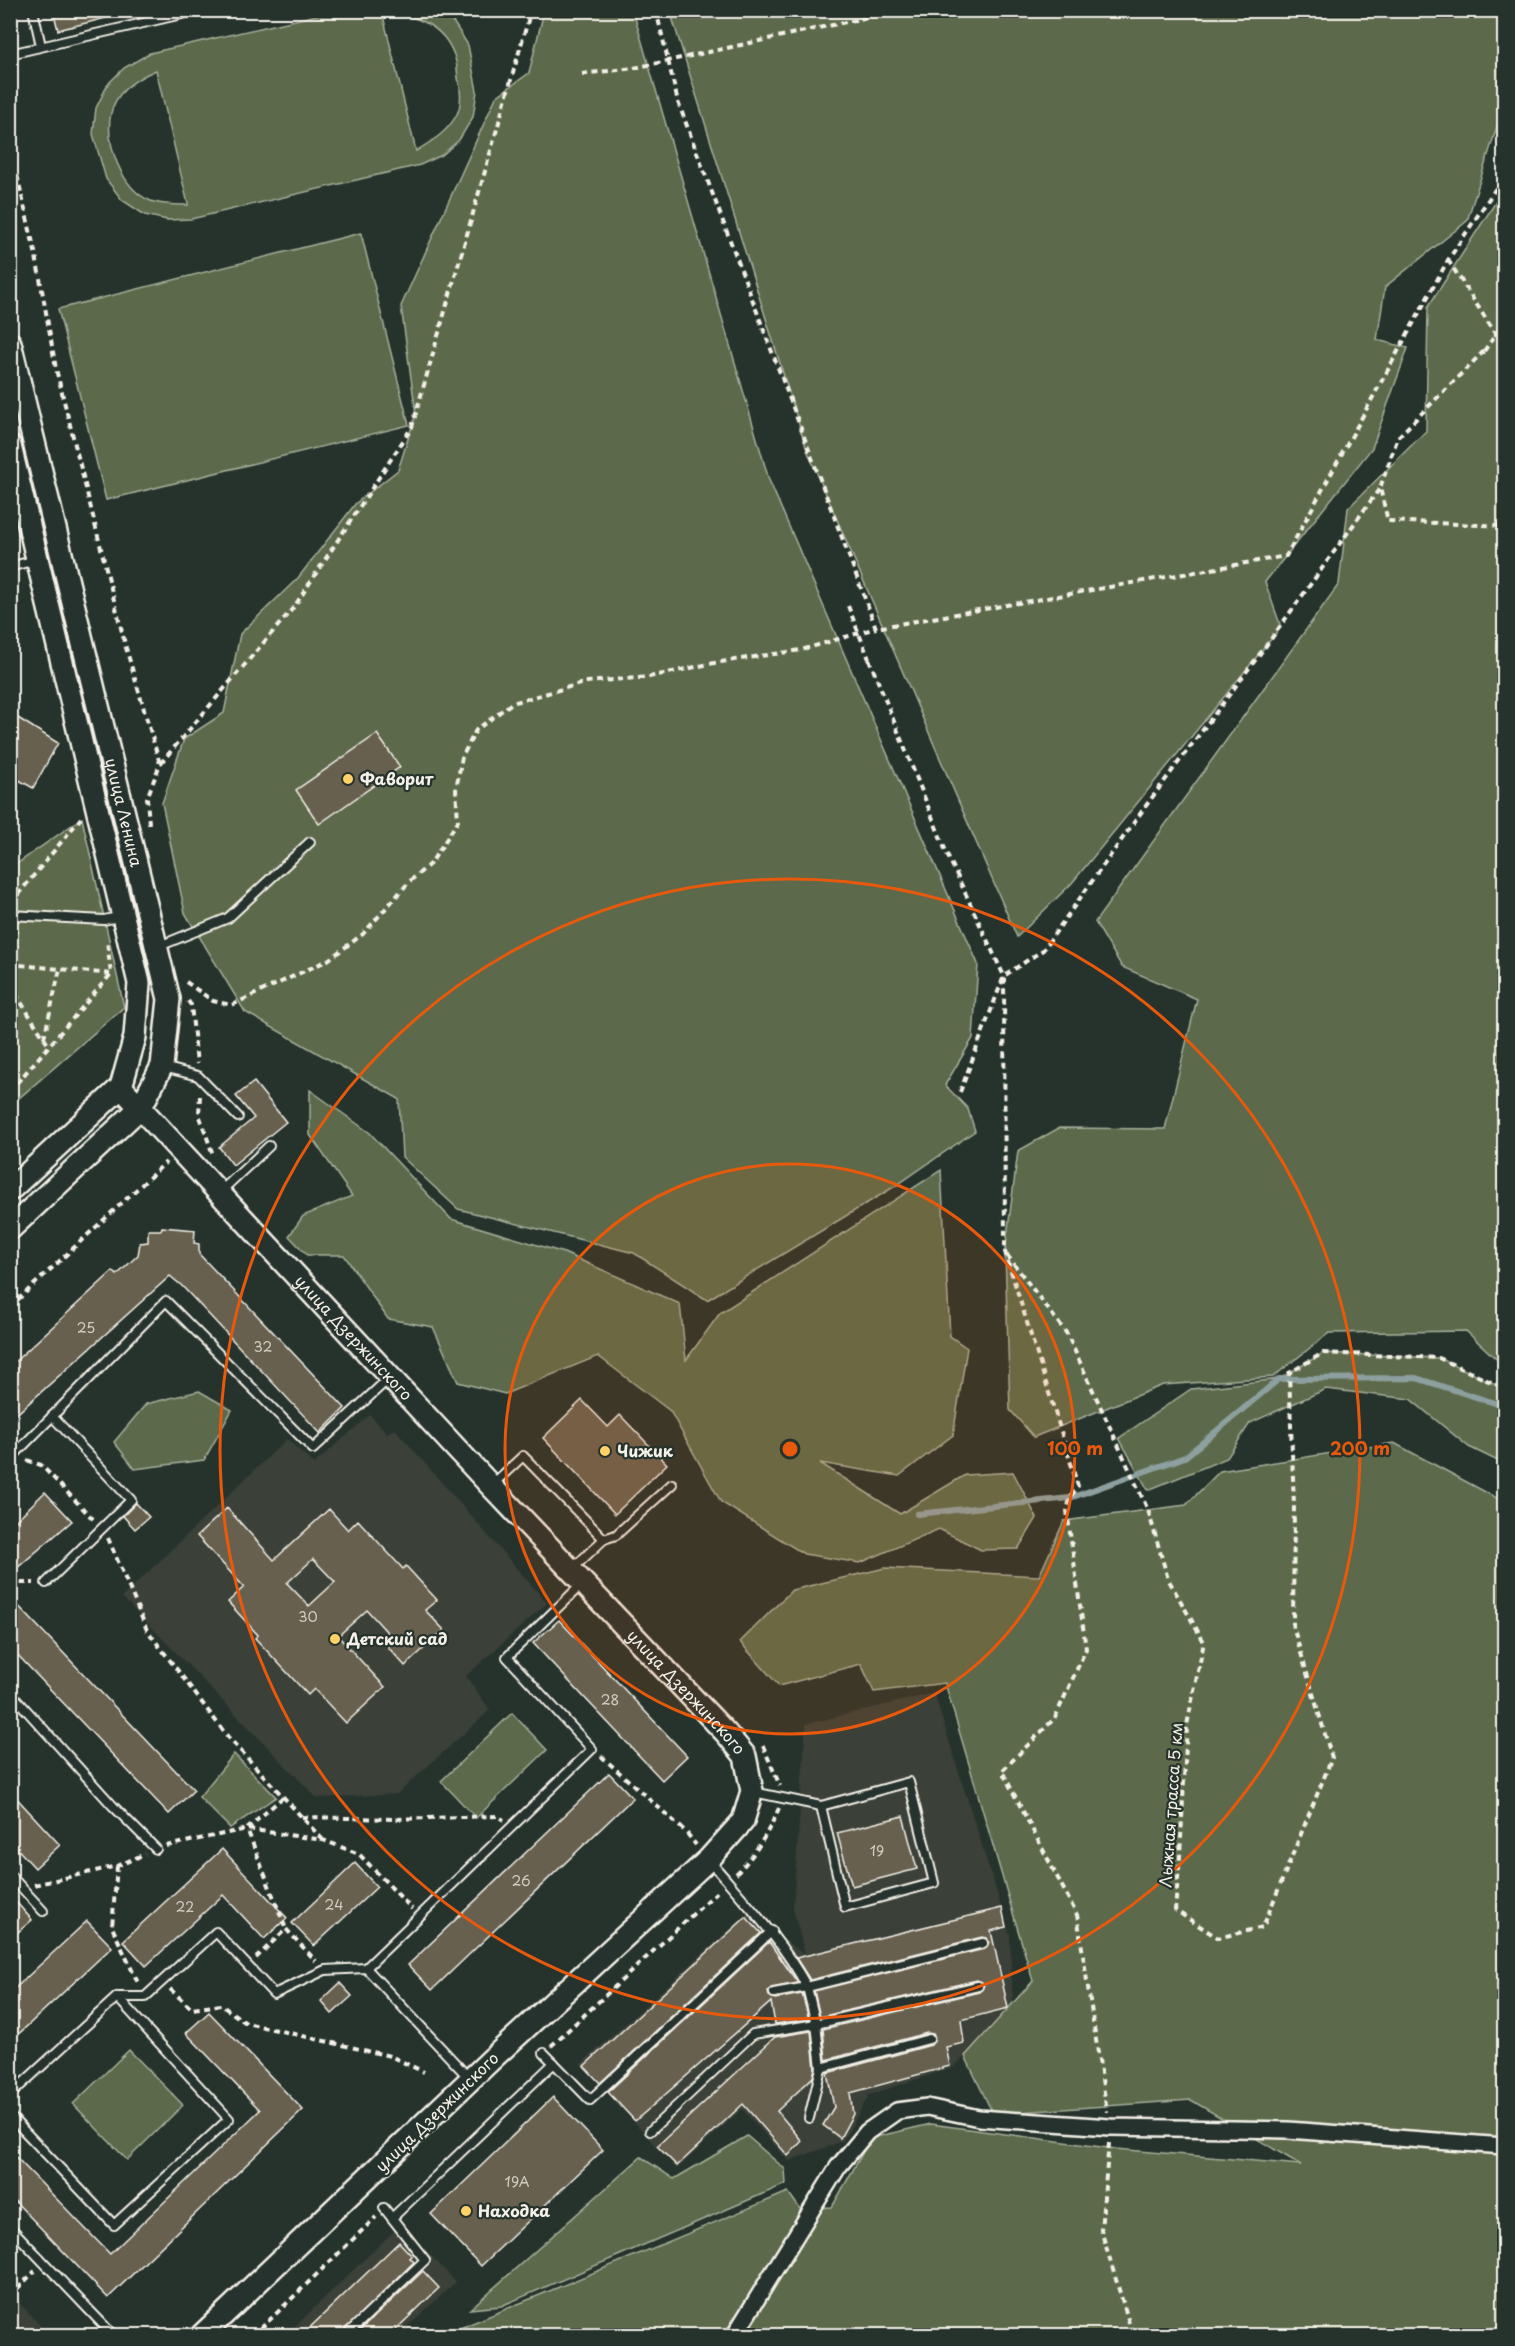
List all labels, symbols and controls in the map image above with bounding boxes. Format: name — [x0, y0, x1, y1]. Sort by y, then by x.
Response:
street label: улица Ленина — [100, 755, 149, 869]
place label: Фаворит — [360, 766, 434, 790]
marker: Фаворит — [341, 772, 355, 786]
street label: улица Дзержинского — [290, 1269, 419, 1405]
house number: 25 — [77, 1317, 95, 1338]
house number: 32 — [254, 1336, 272, 1357]
text: 100 m — [1047, 1434, 1103, 1461]
text: 200 m — [1330, 1434, 1390, 1461]
place label: Чижик — [617, 1438, 674, 1462]
centre of rings — [780, 1439, 800, 1459]
marker: Чижик — [598, 1444, 612, 1458]
house number: 30 — [298, 1606, 318, 1627]
street label: улица Дзержинского — [622, 1623, 752, 1759]
place label: Детский сад — [346, 1626, 448, 1650]
marker: Детский сад — [328, 1632, 342, 1646]
house number: 28 — [601, 1689, 619, 1710]
street label: Лыжная трасса 5 км — [1152, 1721, 1188, 1888]
house number: 19 — [870, 1840, 884, 1861]
house number: 26 — [511, 1870, 531, 1891]
house number: 24 — [325, 1894, 343, 1915]
house number: 22 — [176, 1896, 194, 1917]
street label: улица Дзержинского — [369, 2046, 503, 2177]
house number: 19А — [505, 2171, 530, 2192]
place label: Находка — [478, 2198, 550, 2222]
marker: Находка — [459, 2204, 473, 2218]

